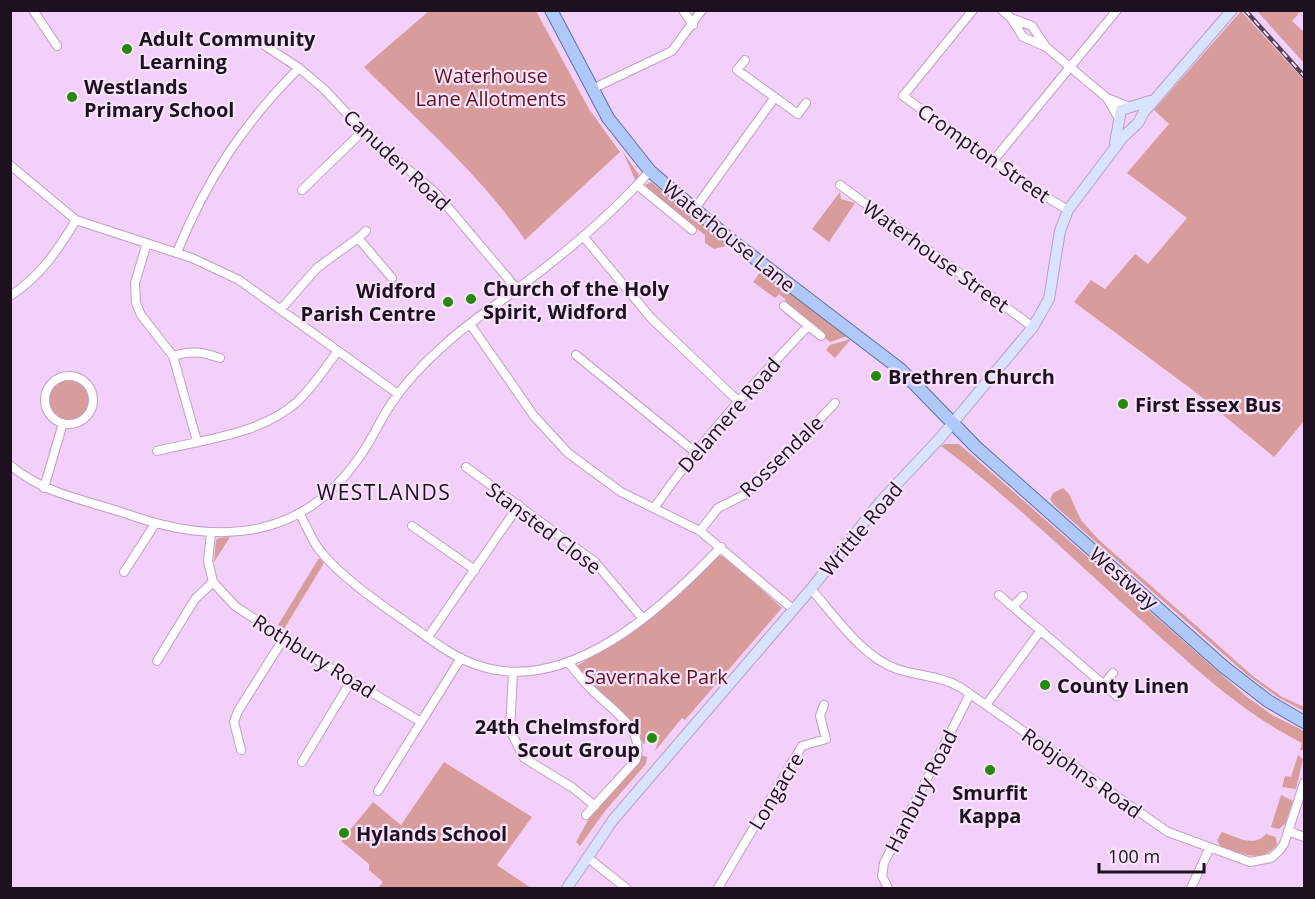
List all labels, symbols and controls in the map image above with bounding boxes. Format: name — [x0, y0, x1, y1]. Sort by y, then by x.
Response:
place label: Adult Community Learning — [139, 25, 316, 75]
marker: Adult Community Learning — [120, 42, 134, 56]
park label: Waterhouse Lane Allotments — [416, 62, 566, 112]
place label: Westlands Primary School — [84, 73, 234, 123]
marker: Westlands Primary School — [65, 90, 79, 104]
street label: Crompton Street — [912, 97, 1056, 209]
street label: Canuden Road — [338, 103, 456, 217]
street label: Waterhouse Lane — [657, 174, 801, 298]
street label: Waterhouse Street — [857, 194, 1015, 318]
place label: Church of the Holy Spirit, Widford — [483, 275, 670, 325]
place label: Widford Parish Centre — [301, 277, 436, 327]
marker: Church of the Holy Spirit, Widford — [464, 292, 478, 306]
marker: Widford Parish Centre — [441, 295, 455, 309]
street label: Delamere Road — [672, 352, 786, 478]
place label: Brethren Church — [888, 363, 1055, 390]
marker: Brethren Church — [869, 369, 883, 383]
place label: First Essex Bus — [1135, 391, 1281, 418]
marker: First Essex Bus — [1116, 397, 1130, 411]
street label: Rossendale — [733, 409, 829, 503]
street label: Stansted Close — [481, 476, 607, 580]
street label: Writtle Road — [814, 476, 908, 582]
district label: WESTLANDS — [317, 478, 451, 506]
street label: Westway — [1084, 541, 1165, 616]
street label: Rothbury Road — [248, 608, 380, 704]
park label: Savernake Park — [584, 663, 728, 690]
place label: County Linen — [1057, 672, 1189, 699]
marker: County Linen — [1038, 678, 1052, 692]
place label: 24th Chelmsford Scout Group — [475, 713, 640, 763]
street label: Robjohns Road — [1017, 722, 1147, 824]
street label: Hanbury Road — [879, 725, 963, 857]
marker: 24th Chelmsford Scout Group — [645, 731, 659, 745]
street label: Longacre — [742, 747, 810, 835]
marker: Smurfit Kappa — [983, 763, 997, 777]
place label: Smurfit Kappa — [952, 779, 1028, 829]
place label: Hylands School — [356, 820, 507, 847]
marker: Hylands School — [337, 826, 351, 840]
scale bar — [1099, 836, 1204, 874]
text: 100 m — [1108, 844, 1160, 868]

